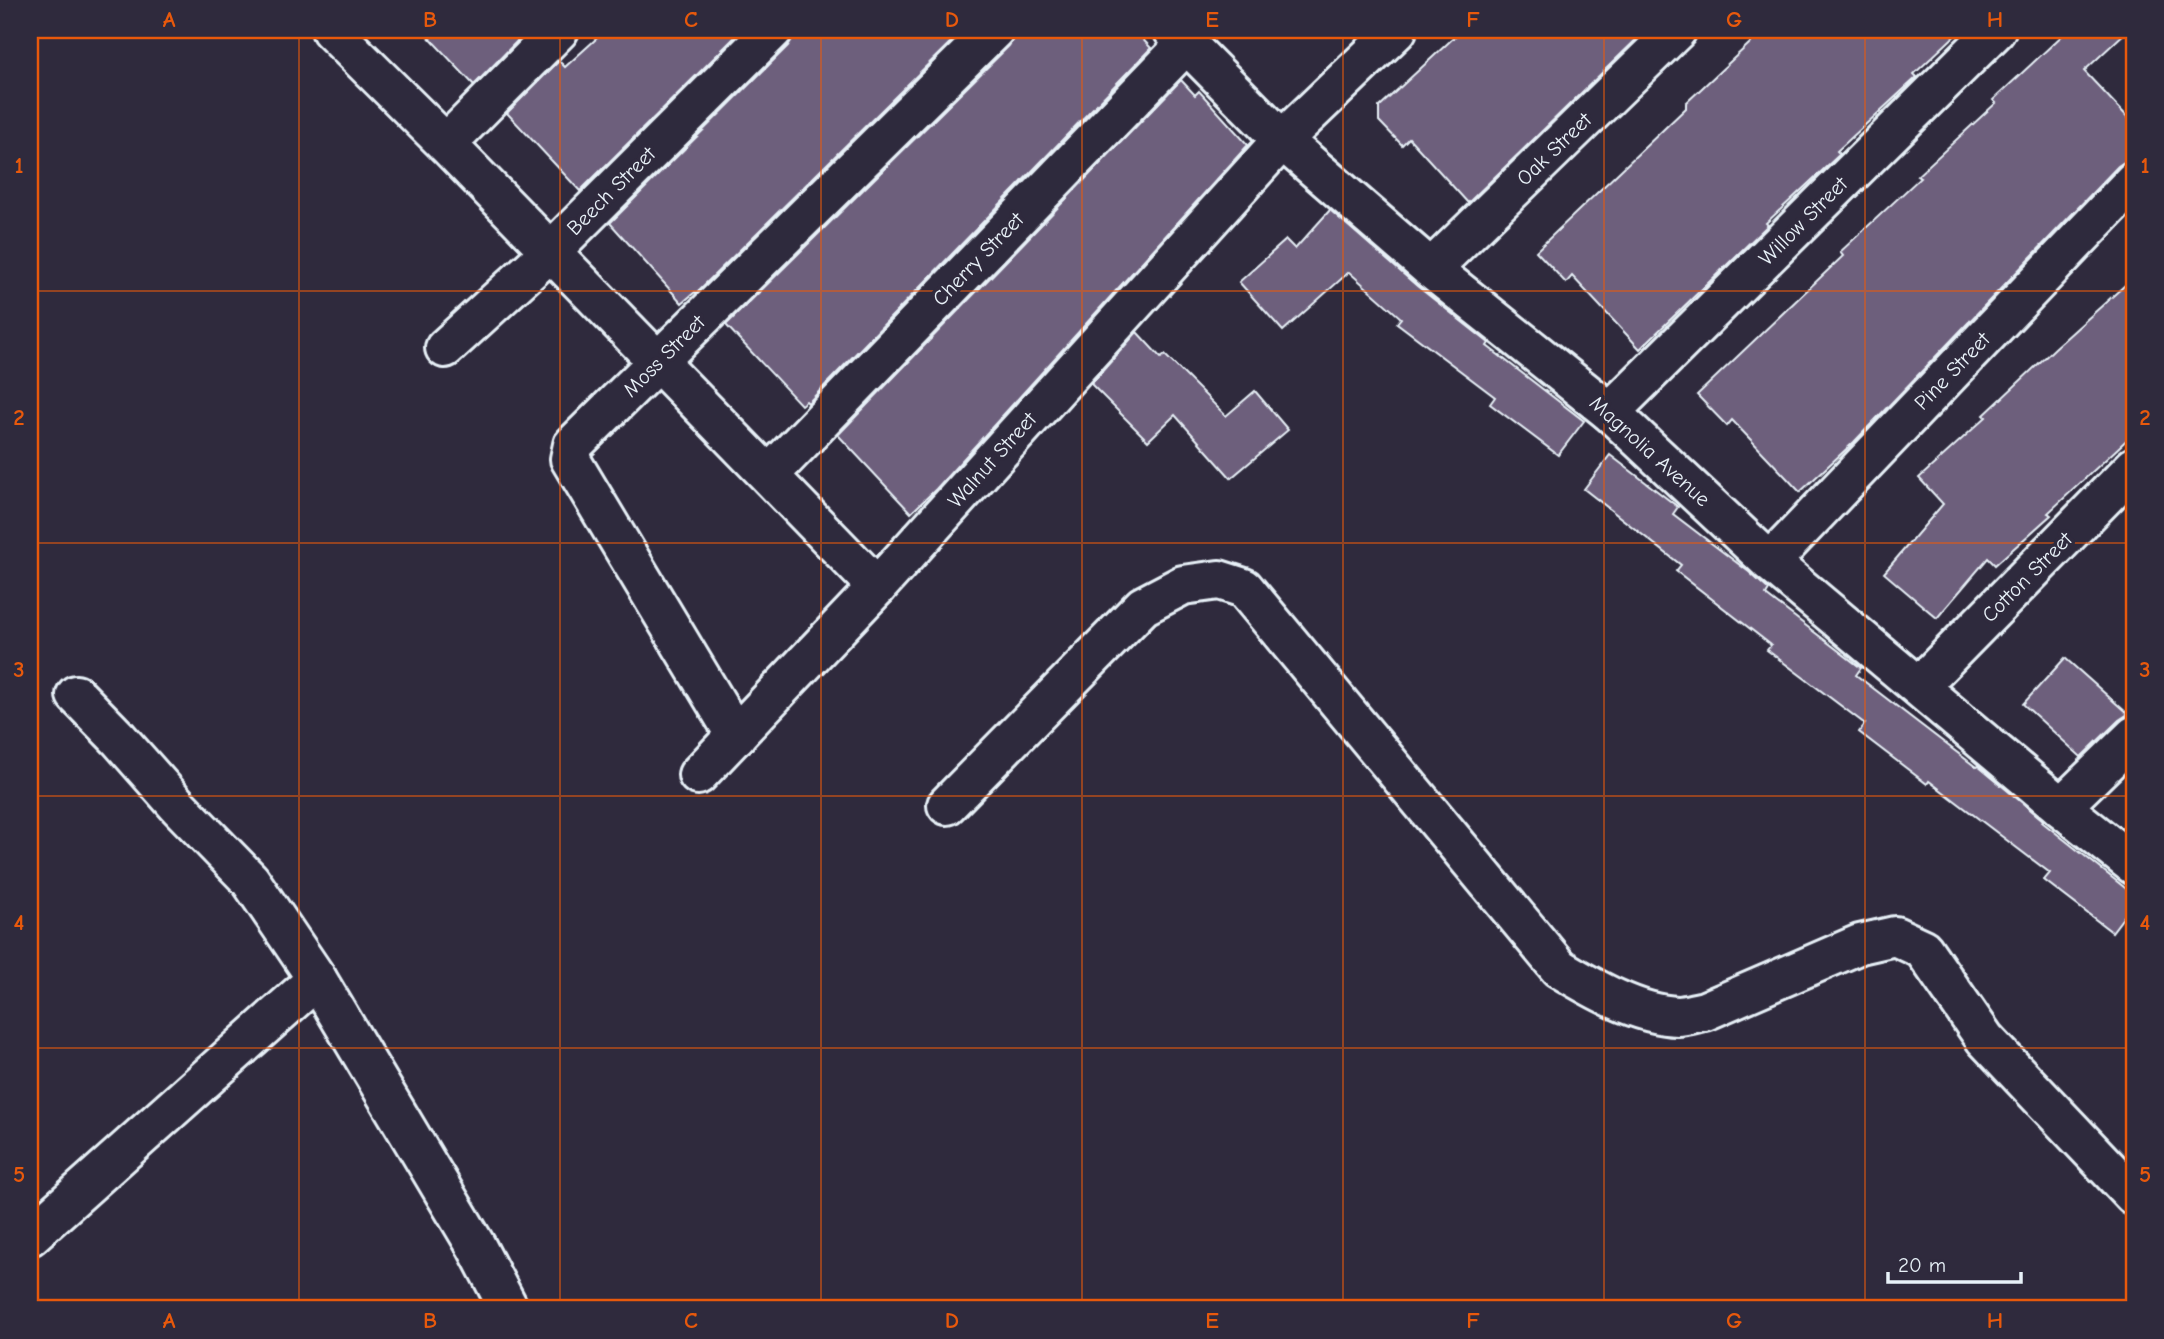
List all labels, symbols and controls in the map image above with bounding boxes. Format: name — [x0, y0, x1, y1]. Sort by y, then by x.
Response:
text: A — [163, 6, 176, 33]
text: B — [423, 6, 437, 33]
text: C — [684, 6, 698, 33]
text: D — [945, 6, 959, 33]
text: E — [1205, 6, 1219, 33]
text: F — [1466, 6, 1480, 33]
text: G — [1726, 6, 1742, 33]
text: H — [1987, 6, 2003, 33]
street label: Oak Street — [1512, 107, 1597, 190]
street label: Beech Street — [562, 141, 661, 240]
text: 1 — [14, 152, 24, 179]
text: 1 — [2140, 152, 2150, 179]
street label: Willow Street — [1754, 171, 1853, 270]
street label: Cherry Street — [928, 207, 1029, 311]
street label: Moss Street — [618, 309, 711, 402]
street label: Pine Street — [1909, 327, 1995, 415]
street label: Magnolia Avenue — [1585, 391, 1715, 511]
text: 2 — [13, 404, 25, 431]
text: 2 — [2139, 404, 2151, 431]
street label: Walnut Street — [943, 407, 1042, 513]
street label: Cotton Street — [1977, 526, 2078, 627]
text: 3 — [13, 656, 25, 683]
text: 3 — [2139, 656, 2151, 683]
text: 4 — [14, 909, 25, 936]
text: 4 — [2140, 909, 2151, 936]
text: 5 — [13, 1161, 25, 1188]
text: 5 — [2139, 1161, 2151, 1188]
scale bar — [1888, 1241, 2021, 1285]
text: 20 m — [1898, 1253, 1946, 1277]
text: A — [163, 1307, 176, 1334]
text: B — [423, 1307, 437, 1334]
text: C — [684, 1307, 698, 1334]
text: D — [945, 1307, 959, 1334]
text: E — [1205, 1307, 1219, 1334]
text: F — [1466, 1307, 1480, 1334]
text: G — [1726, 1307, 1742, 1334]
text: H — [1987, 1307, 2003, 1334]

